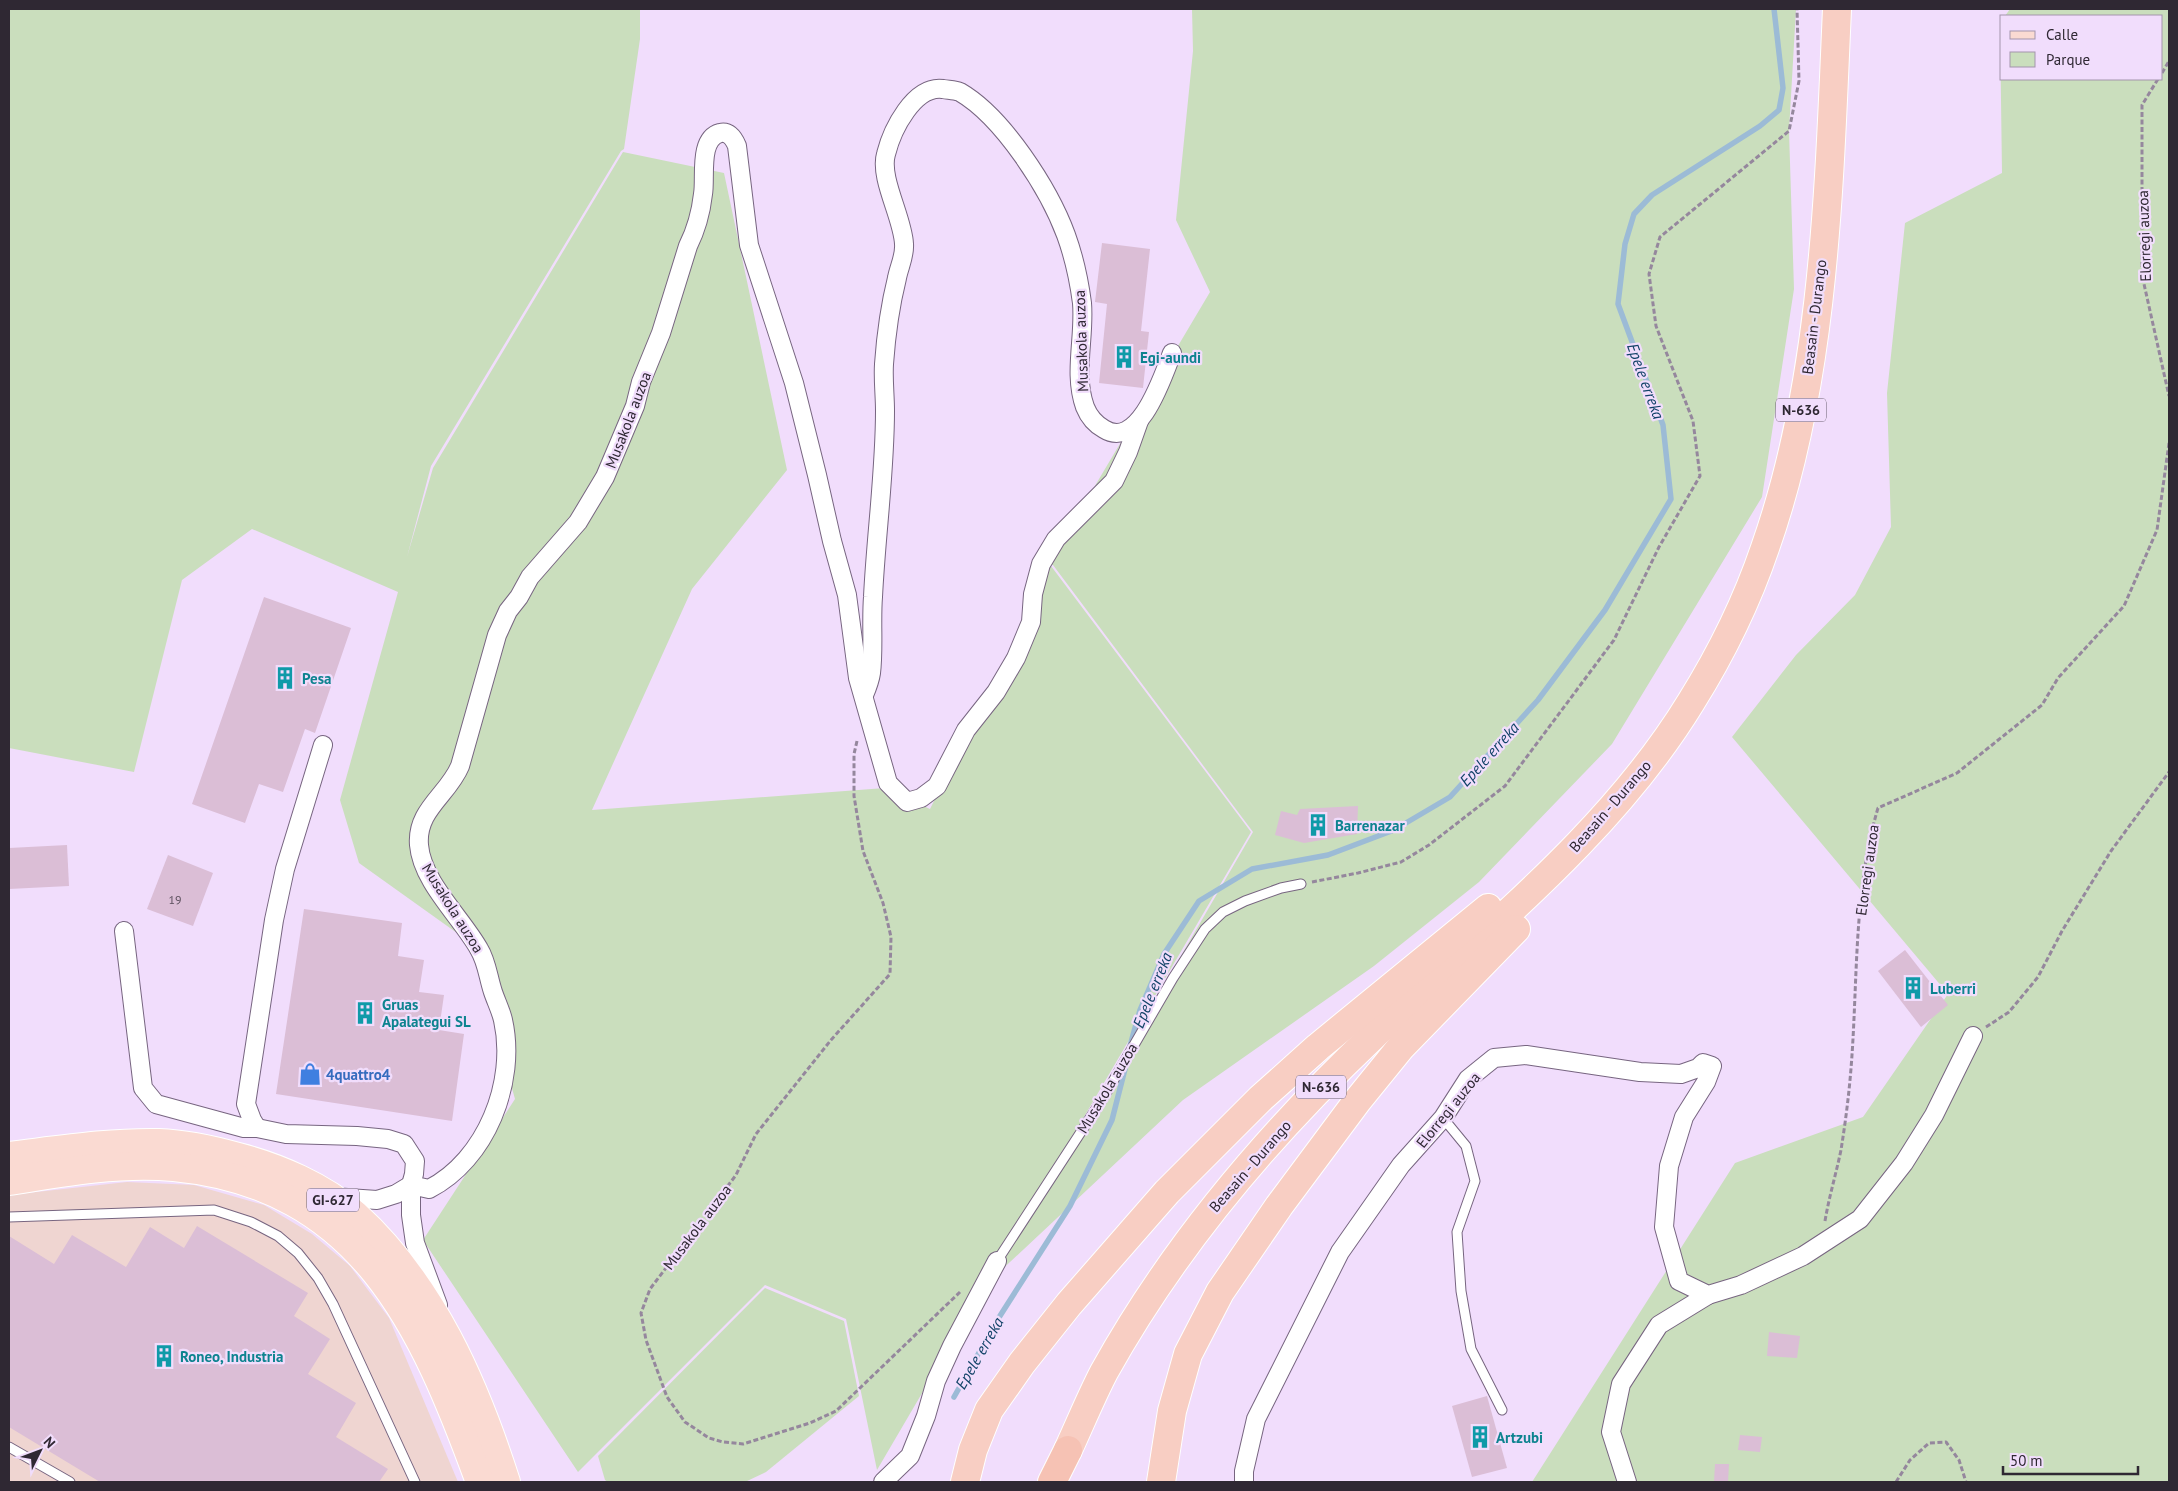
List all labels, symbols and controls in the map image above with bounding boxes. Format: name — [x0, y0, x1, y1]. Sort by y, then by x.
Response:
legend — [2000, 15, 2163, 80]
text: Calle — [2046, 25, 2078, 44]
text: Parque — [2046, 50, 2090, 69]
street label: Elorregi auzoa — [2133, 190, 2155, 282]
street label: Beasain - Durango — [1798, 258, 1830, 376]
street label: Musakola auzoa — [1070, 290, 1092, 392]
water label: Epele erreka — [1623, 340, 1669, 422]
building icon: Egi-aundi — [1111, 344, 1137, 370]
place label: Egi-aundi — [1140, 348, 1201, 367]
street label: Musakola auzoa — [601, 369, 655, 471]
road number: N-636 — [1776, 398, 1826, 422]
building icon: Pesa — [272, 665, 298, 691]
place label: Pesa — [302, 669, 331, 688]
water label: Epele erreka — [1455, 718, 1523, 790]
street label: Beasain - Durango — [1565, 756, 1655, 856]
building icon: Barrenazar — [1305, 812, 1331, 838]
place label: Barrenazar — [1335, 816, 1405, 835]
street label: Elorregi auzoa — [1851, 823, 1883, 917]
street label: Musakola auzoa — [418, 860, 488, 956]
house number: 19 — [168, 892, 182, 907]
water label: Epele erreka — [1128, 949, 1176, 1031]
building icon: Luberri — [1900, 975, 1926, 1001]
place label: Luberri — [1930, 979, 1976, 998]
place label: Gruas Apalategui SL — [382, 995, 471, 1031]
building icon: Gruas Apalategui SL — [352, 1000, 378, 1026]
street label: Musakola auzoa — [1073, 1039, 1141, 1137]
shop icon: 4quattro4 — [297, 1061, 323, 1087]
place label: 4quattro4 — [326, 1065, 391, 1084]
street label: Elorregi auzoa — [1412, 1068, 1484, 1152]
road number: N-636 — [1296, 1076, 1346, 1098]
street label: Beasain - Durango — [1205, 1116, 1295, 1216]
street label: Musakola auzoa — [659, 1181, 735, 1273]
road number: GI-627 — [307, 1188, 359, 1212]
water label: Epele erreka — [950, 1313, 1008, 1392]
building icon: Roneo, Industria — [151, 1343, 177, 1369]
place label: Roneo, Industria — [180, 1347, 283, 1366]
building icon: Artzubi — [1467, 1424, 1493, 1450]
north arrow — [15, 1426, 65, 1476]
place label: Artzubi — [1496, 1428, 1543, 1447]
text: N — [40, 1433, 59, 1452]
scale bar — [2003, 1444, 2138, 1476]
text: 50 m — [2010, 1451, 2043, 1470]

